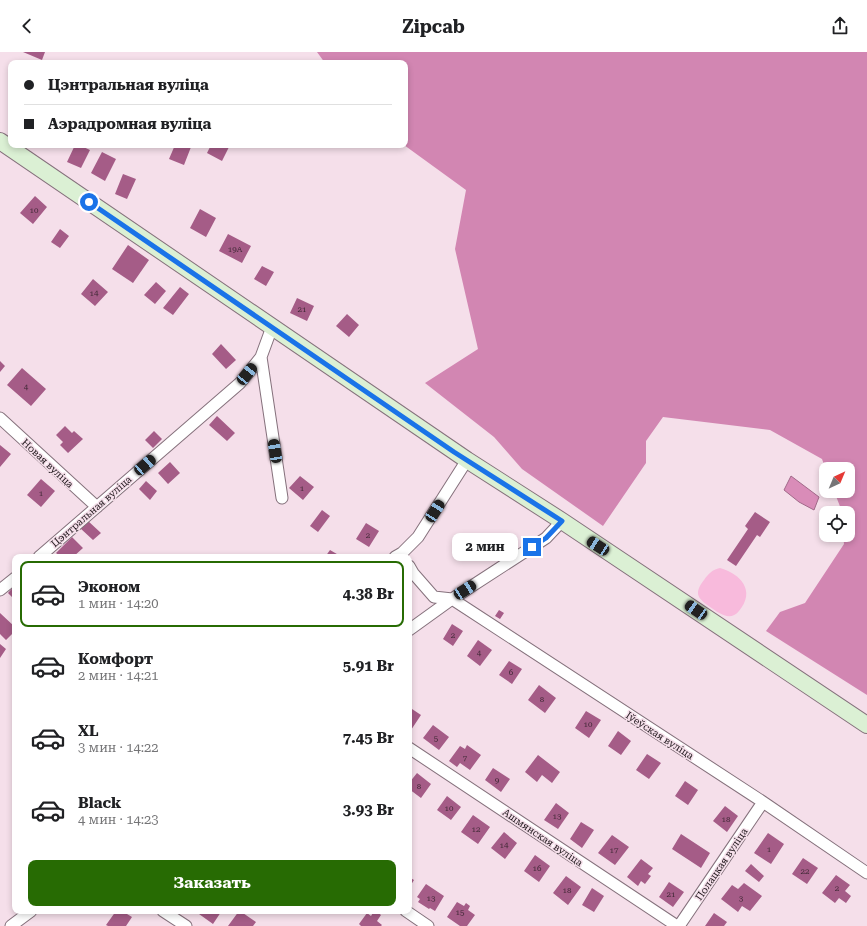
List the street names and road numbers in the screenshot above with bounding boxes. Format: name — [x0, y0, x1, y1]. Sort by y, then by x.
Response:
street label: Новая вуліца — [20, 437, 76, 490]
street label: Цэнтральная вуліца — [49, 473, 134, 549]
street label: Іўеўская вуліца — [624, 709, 696, 762]
street label: Ашмянская вуліца — [501, 806, 585, 869]
street label: Полацкая вуліца — [693, 826, 750, 902]

